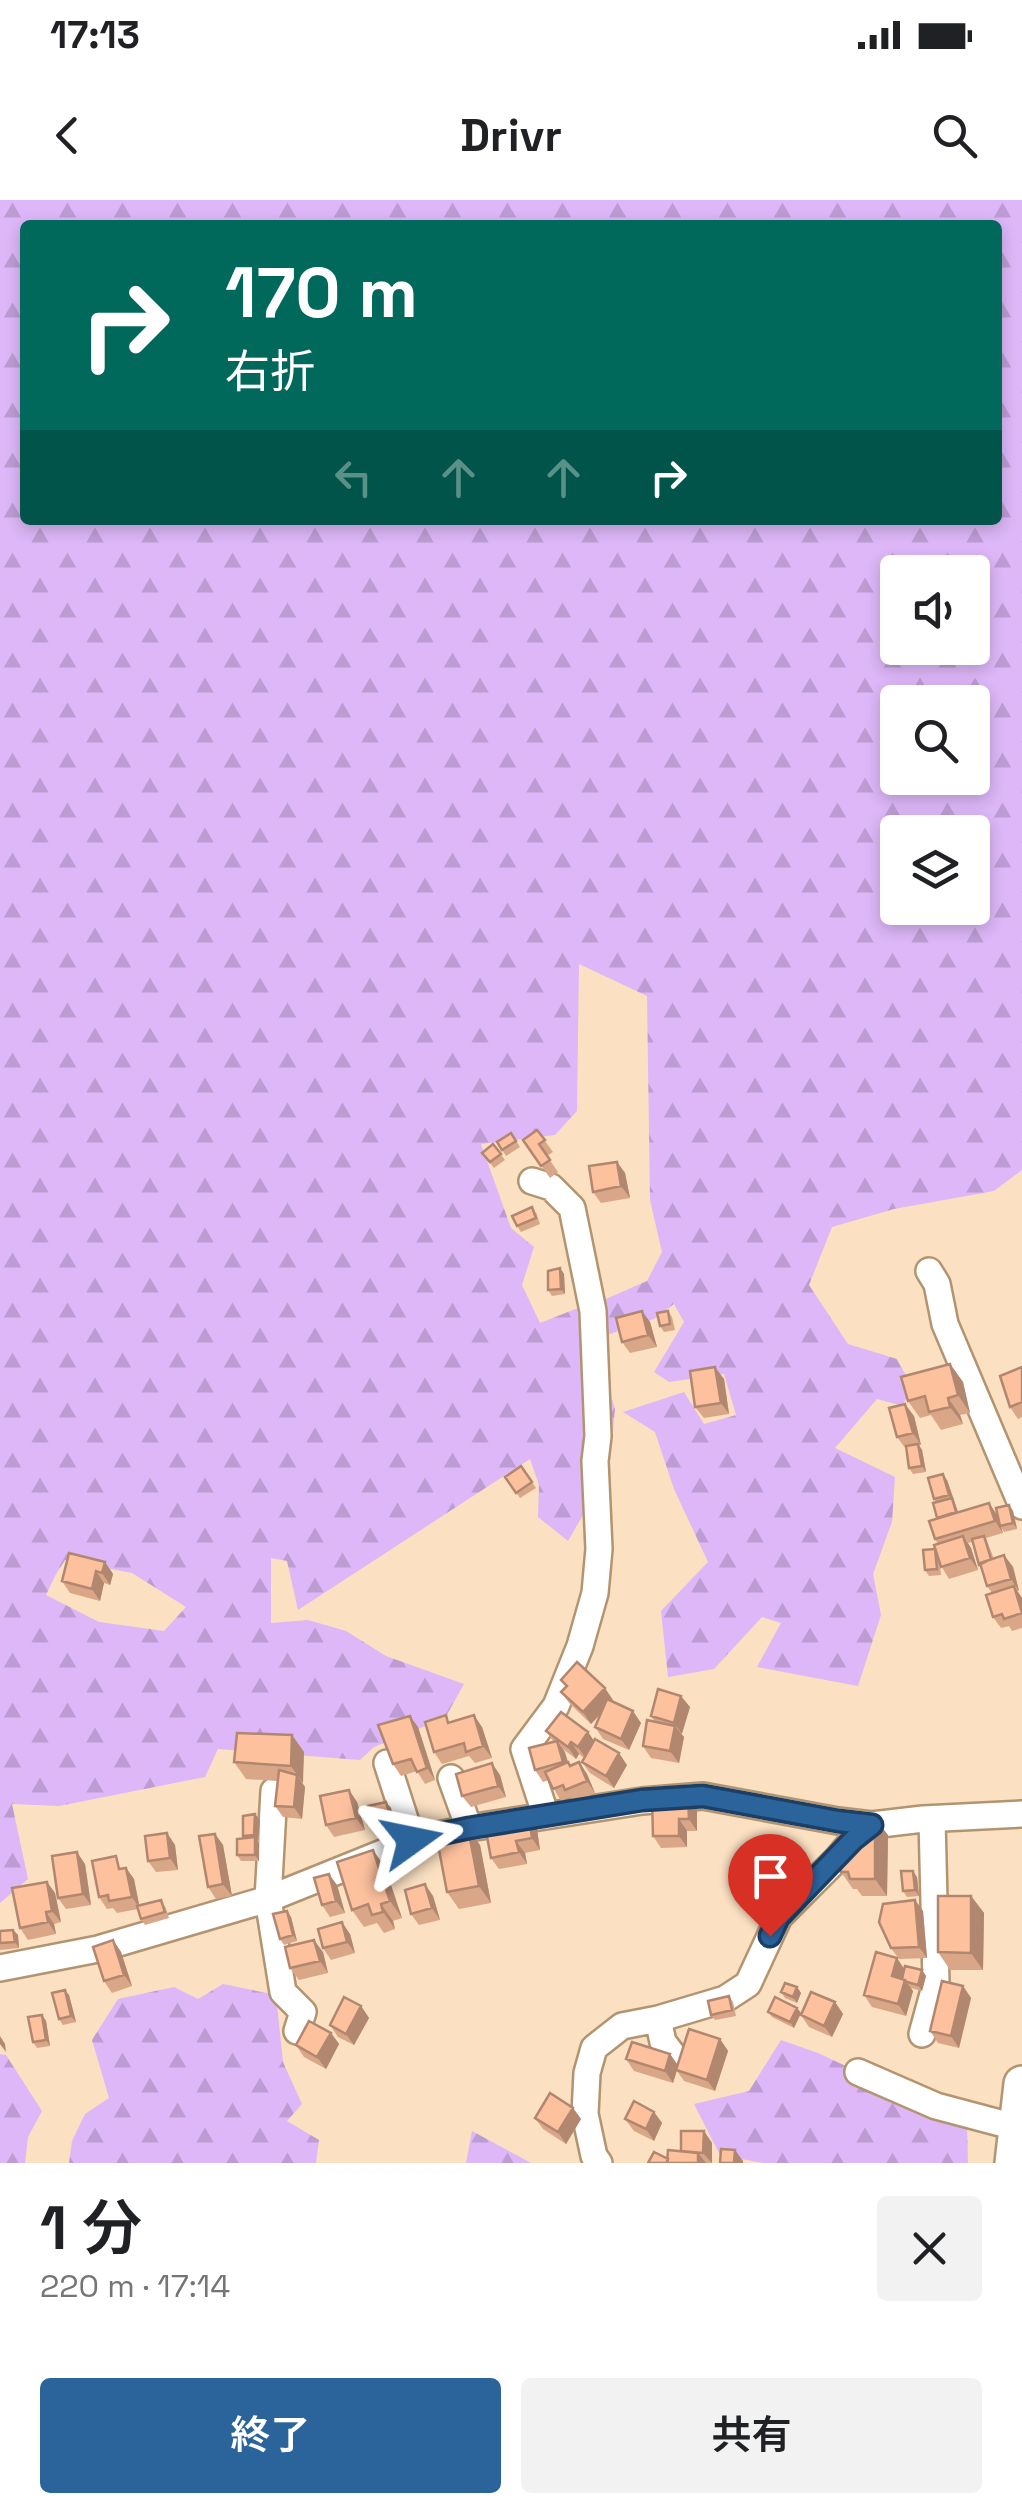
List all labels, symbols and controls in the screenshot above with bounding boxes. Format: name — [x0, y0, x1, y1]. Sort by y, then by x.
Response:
text: 17:13 — [50, 11, 140, 59]
text: Drivr — [460, 107, 562, 164]
icon: back — [40, 108, 95, 163]
icon: search — [927, 108, 982, 163]
text: 170 m — [225, 248, 418, 337]
icon: right — [60, 260, 190, 390]
text: 右折 — [225, 343, 315, 400]
icon: left — [326, 450, 381, 505]
icon: ahead — [431, 450, 486, 505]
icon: ahead — [536, 450, 591, 505]
icon: right — [641, 450, 696, 505]
map controls — [880, 555, 990, 925]
button: sound — [880, 555, 990, 665]
button: search — [880, 685, 990, 795]
button: layers — [880, 815, 990, 925]
position arrow — [360, 1788, 464, 1892]
pin — [728, 1834, 813, 1937]
icon: arrive — [743, 1849, 798, 1904]
text: 1 分 — [40, 2190, 142, 2267]
button: close — [877, 2196, 982, 2301]
text: 220 m · 17:14 — [40, 2266, 230, 2306]
button: 終了 — [40, 2378, 501, 2493]
button: 共有 — [521, 2378, 982, 2493]

